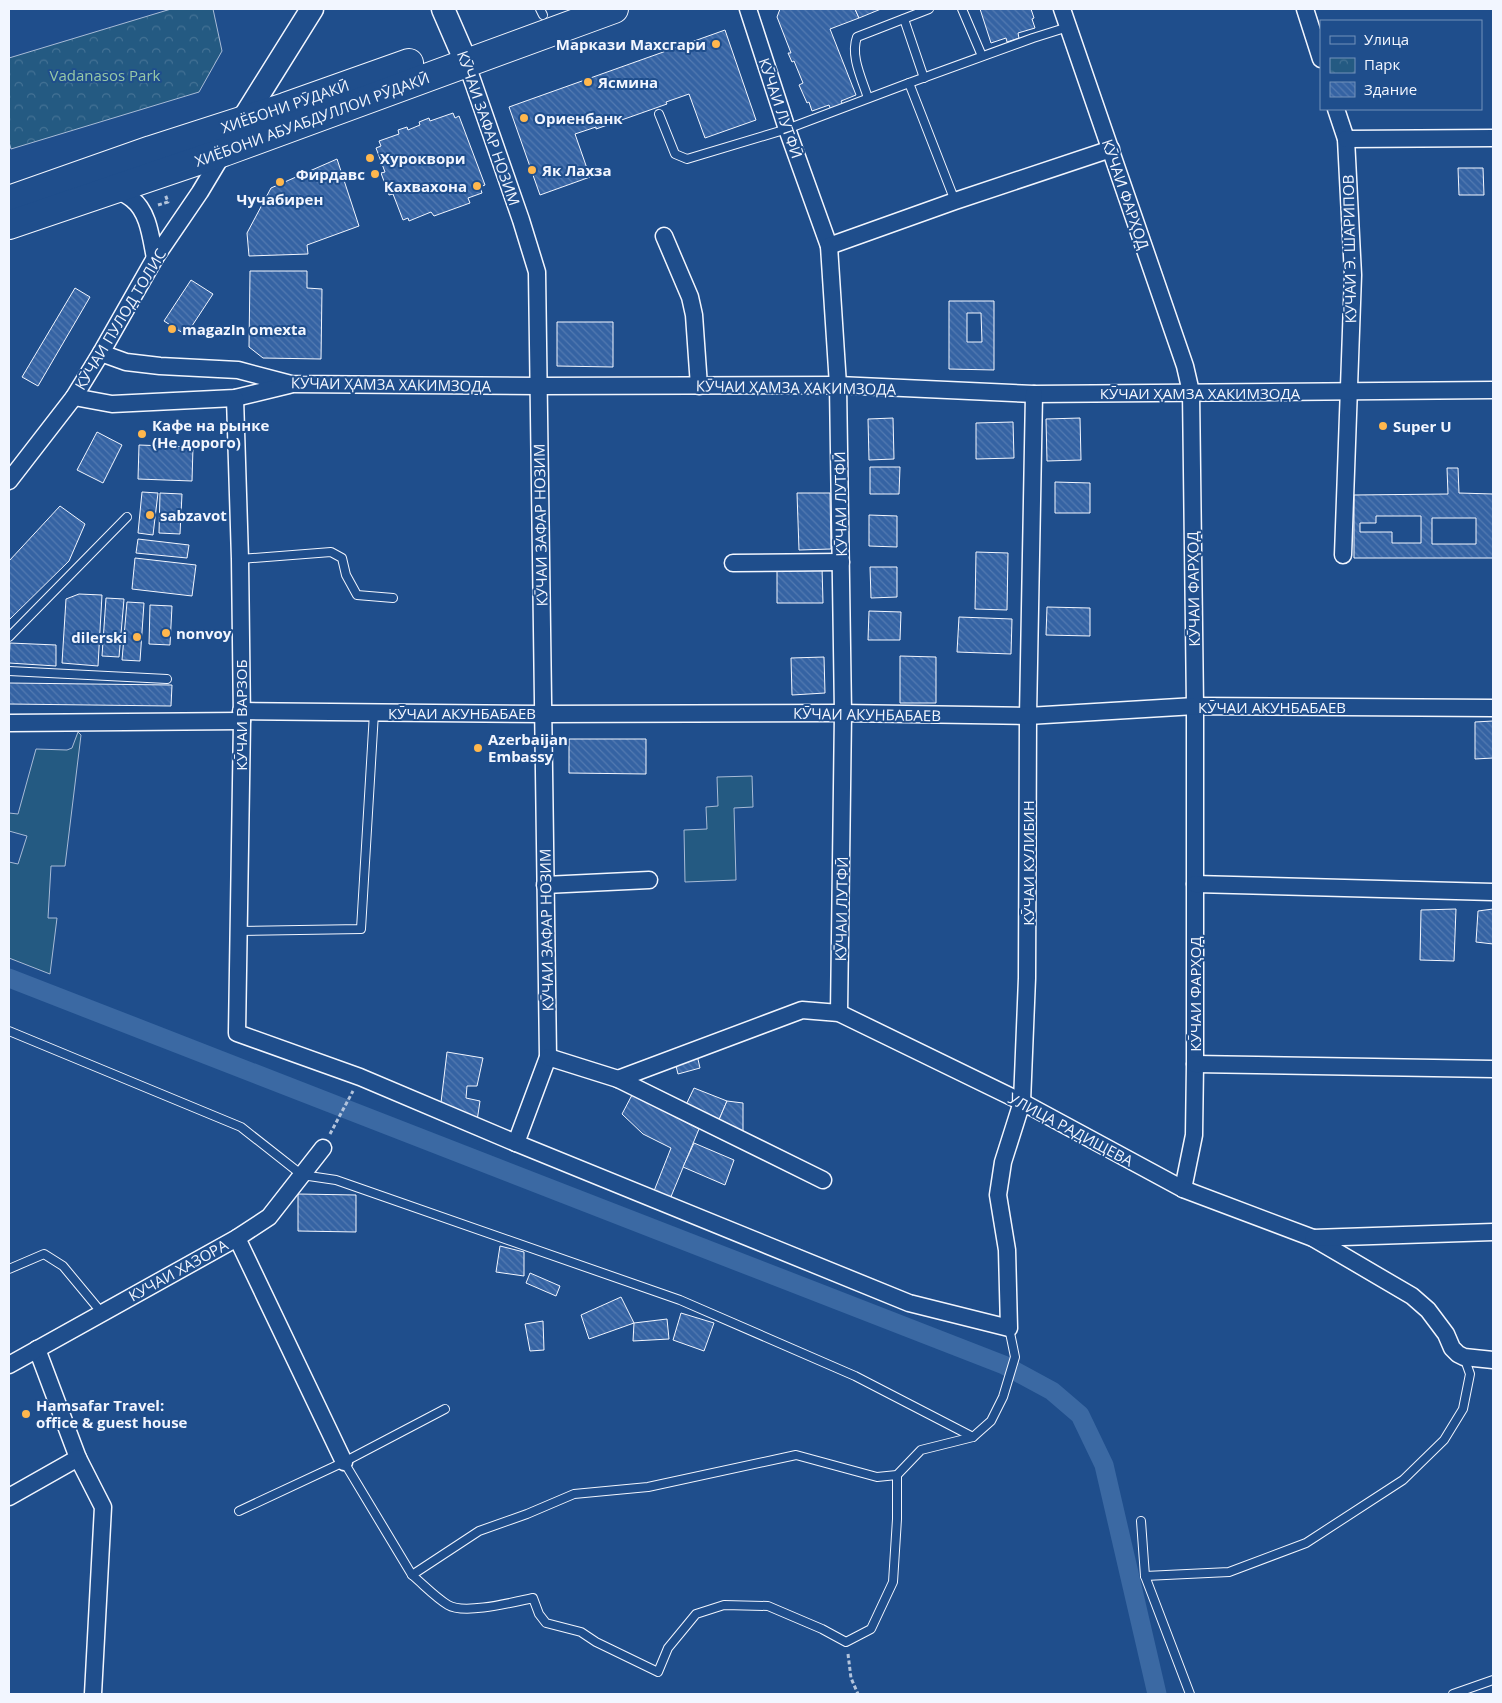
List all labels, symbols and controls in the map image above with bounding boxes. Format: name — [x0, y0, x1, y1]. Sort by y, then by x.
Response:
legend — [1320, 20, 1482, 110]
text: Улица — [1364, 29, 1409, 49]
place label: Маркази Махсгари — [556, 34, 706, 54]
marker: Маркази Махсгари — [710, 38, 722, 50]
street label: КӮЧАИ ЗАФАР НОЗИМ — [453, 48, 525, 208]
text: Парк — [1364, 54, 1400, 74]
street label: КӮЧАИ ЛУТФӢ — [754, 55, 808, 161]
park label: Vadanasos Park — [50, 65, 161, 85]
street label: ХИЁБОНИ АБУАБДУЛЛОИ РӮДАКӢ — [192, 67, 432, 171]
place label: Ясмина — [597, 72, 658, 92]
street label: ХИЁБОНИ РӮДАКӢ — [218, 75, 352, 137]
marker: Ясмина — [582, 76, 594, 88]
text: Здание — [1364, 79, 1417, 99]
place label: Ориенбанк — [534, 108, 623, 128]
marker: Ориенбанк — [518, 112, 530, 124]
street label: КӮЧАИ ФАРҲОД — [1098, 136, 1154, 252]
place label: Хуроквори — [380, 148, 466, 168]
marker: Хуроквори — [364, 152, 376, 164]
place label: Як Лахза — [541, 160, 611, 180]
place label: Фирдавс — [296, 164, 365, 184]
marker: Як Лахза — [526, 164, 538, 176]
marker: Фирдавс — [369, 168, 381, 180]
street label: КӮЧАИ Э. ШАРИПОВ — [1338, 175, 1360, 323]
marker: Чучабирен — [274, 176, 286, 188]
place label: Кахвахона — [384, 176, 467, 196]
marker: Кахвахона — [471, 180, 483, 192]
place label: Чучабирен — [237, 189, 323, 209]
street label: КӮЧАИ ПУЛОД ТОЛИС — [70, 245, 170, 393]
place label: magazIn omexta — [182, 319, 306, 339]
marker: magazIn omexta — [166, 323, 178, 335]
street label: КӮЧАИ ҲАМЗА ХАКИМЗОДА — [291, 372, 492, 396]
street label: КӮЧАИ ҲАМЗА ХАКИМЗОДА — [696, 375, 897, 399]
street label: КӮЧАИ ҲАМЗА ХАКИМЗОДА — [1100, 383, 1301, 403]
place label: Кафе на рынке (Не дорого) — [152, 415, 269, 452]
place label: Super U — [1393, 416, 1452, 436]
marker: Super U — [1377, 420, 1389, 432]
marker: Кафе на рынке (Не дорого) — [136, 428, 148, 440]
street label: КӮЧАИ ЗАФАР НОЗИМ — [529, 444, 551, 606]
street label: КӮЧАИ ЛУТФӢ — [829, 451, 851, 557]
place label: sabzavot — [160, 505, 227, 525]
marker: sabzavot — [144, 509, 156, 521]
street label: КӮЧАИ ФАРҲОД — [1182, 531, 1204, 647]
place label: nonvoy — [176, 623, 232, 643]
place label: dilerski — [71, 627, 127, 647]
marker: nonvoy — [160, 627, 172, 639]
marker: dilerski — [131, 631, 143, 643]
street label: КӮЧАИ ВАРЗОБ — [231, 659, 251, 771]
street label: КӮЧАИ АКУНБАБАЕВ — [1198, 697, 1346, 717]
street label: КӮЧАИ АКУНБАБАЕВ — [388, 703, 536, 723]
street label: КӮЧАИ АКУНБАБАЕВ — [793, 703, 941, 725]
place label: Azerbaijan Embassy — [488, 729, 568, 766]
marker: Azerbaijan Embassy — [472, 742, 484, 754]
street label: КӮЧАИ КУЛИБИН — [1018, 800, 1038, 926]
street label: КӮЧАИ ЗАФАР НОЗИМ — [535, 849, 557, 1011]
street label: КӮЧАИ ЛУТФӢ — [830, 856, 852, 962]
street label: КӮЧАИ ФАРҲОД — [1185, 936, 1205, 1052]
street label: УЛИЦА РАДИЩЕВА — [1005, 1088, 1137, 1171]
street label: КУЧАИ ХАЗОРА — [125, 1234, 232, 1306]
place label: Hamsafar Travel: office & guest house — [36, 1395, 188, 1432]
marker: Hamsafar Travel: office & guest house — [20, 1408, 32, 1420]

